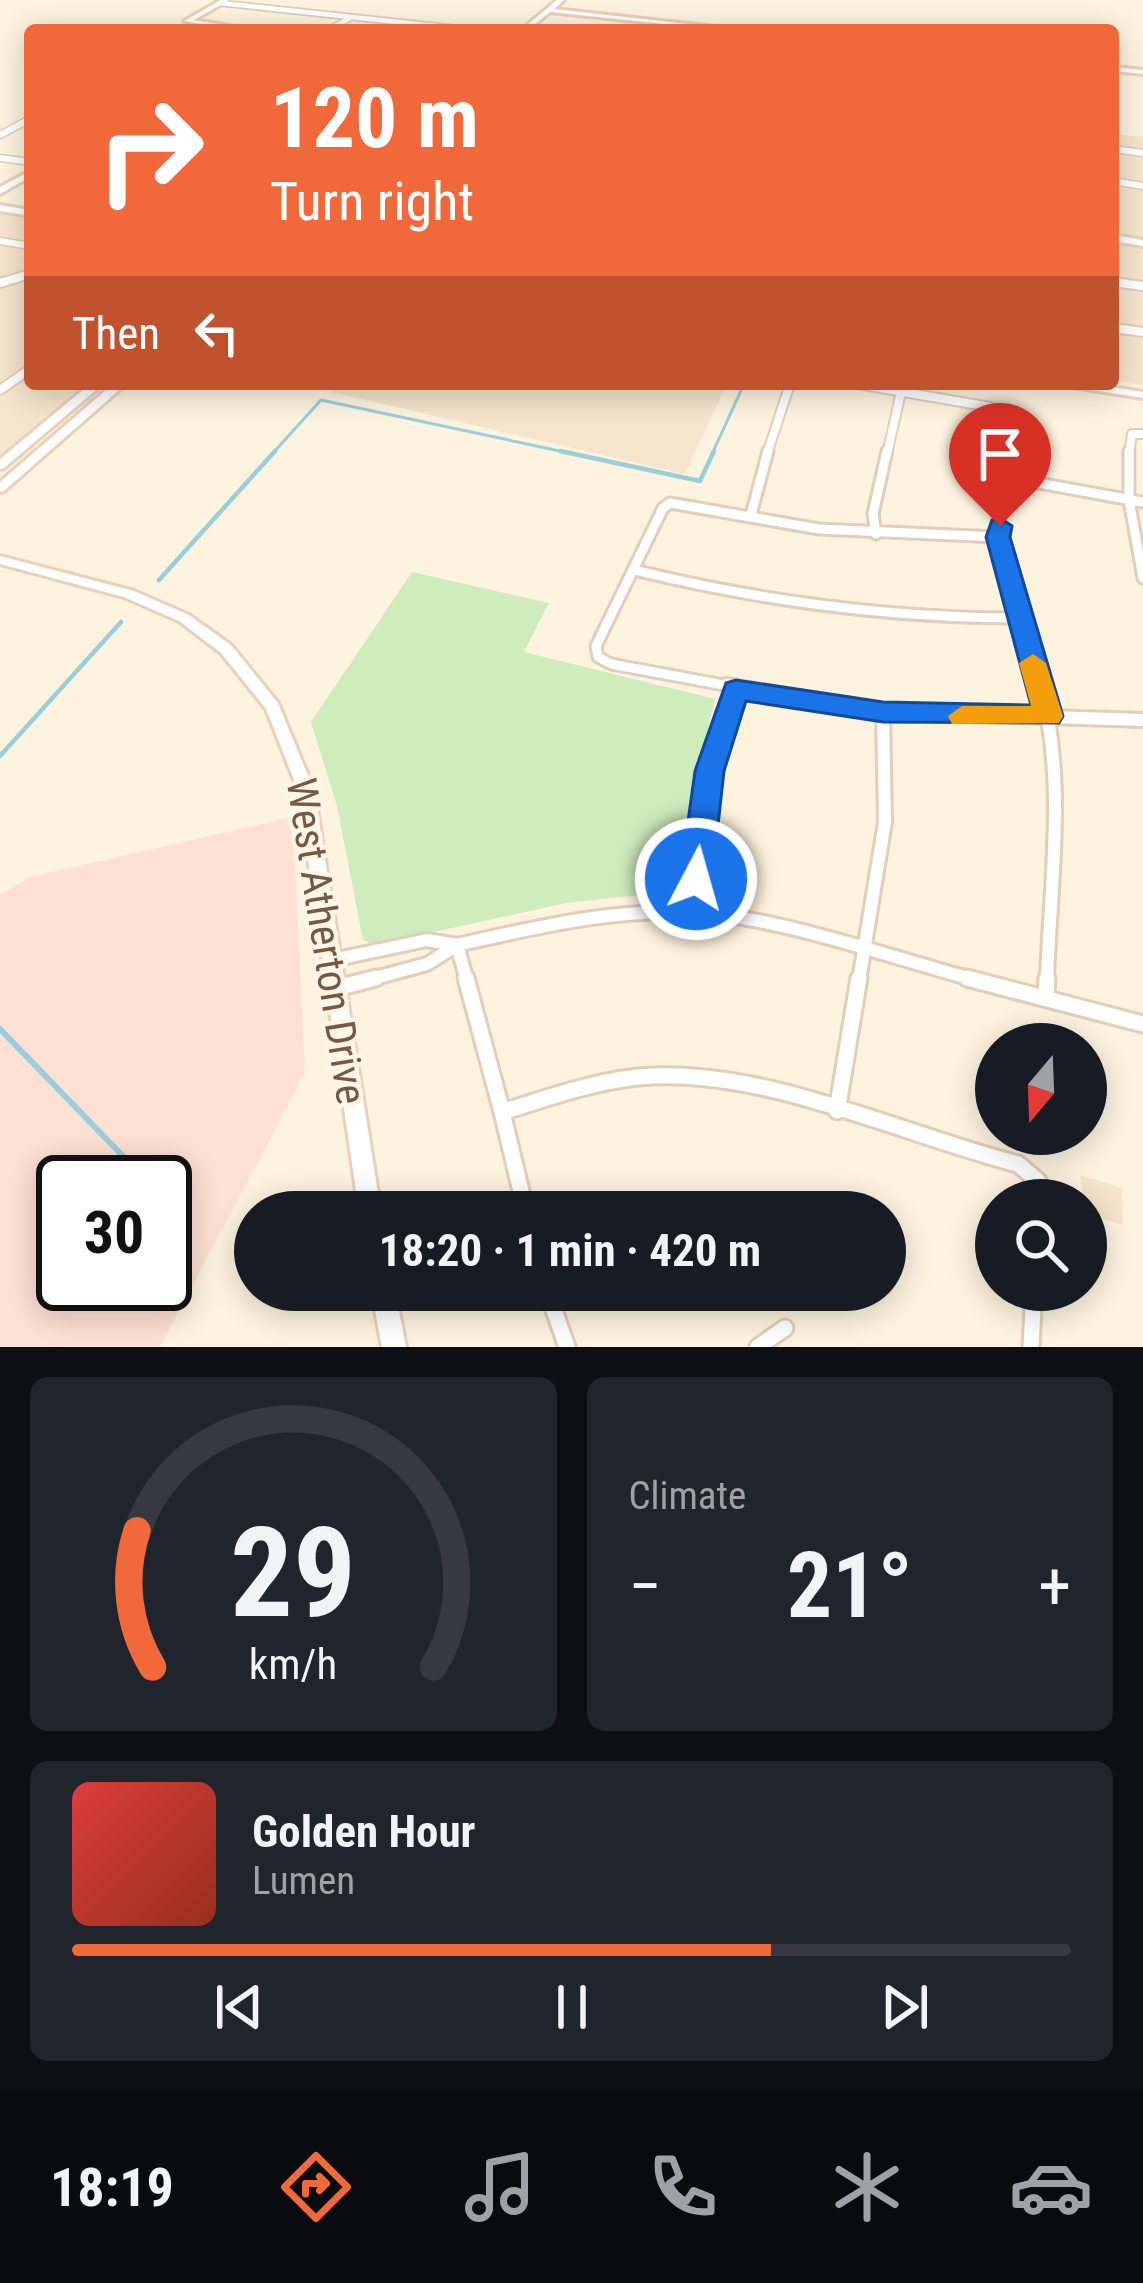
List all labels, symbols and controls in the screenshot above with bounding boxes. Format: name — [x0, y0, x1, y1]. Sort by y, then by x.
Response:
text: 120 m — [270, 69, 479, 168]
icon: right — [72, 72, 228, 228]
text: Turn right — [270, 170, 474, 233]
icon: left — [184, 300, 250, 366]
text: Then — [72, 307, 160, 360]
pin — [949, 403, 1051, 526]
icon: arrive — [967, 421, 1033, 487]
street label: West Atherton Drive — [277, 775, 376, 1108]
position arrow — [633, 816, 759, 942]
north arrow — [975, 1023, 1107, 1155]
map controls — [975, 1023, 1107, 1311]
speed limit sign: 30 — [36, 1155, 192, 1311]
button: search — [975, 1179, 1107, 1311]
text: 18:20 · 1 min · 420 m — [379, 1224, 761, 1277]
text: Climate — [629, 1473, 746, 1519]
text: 29 — [230, 1500, 356, 1646]
text: 21° — [787, 1534, 913, 1639]
text: − — [629, 1548, 662, 1625]
text: + — [1038, 1548, 1071, 1625]
text: km/h — [249, 1639, 337, 1689]
text: Golden Hour — [252, 1805, 475, 1858]
text: Lumen — [252, 1858, 355, 1904]
icon: previous — [206, 1974, 272, 2040]
icon: pause — [539, 1974, 605, 2040]
icon: next — [872, 1974, 938, 2040]
icon: directions — [274, 2145, 358, 2229]
icon: music — [458, 2145, 542, 2229]
icon: phone — [641, 2145, 725, 2229]
icon: climate — [825, 2145, 909, 2229]
icon: car — [1009, 2145, 1093, 2229]
text: 18:19 — [50, 2156, 174, 2219]

